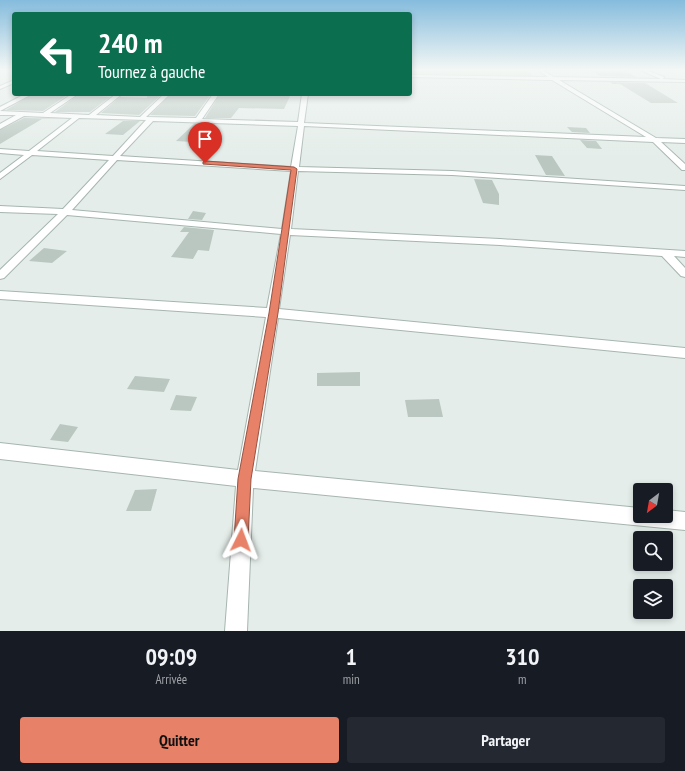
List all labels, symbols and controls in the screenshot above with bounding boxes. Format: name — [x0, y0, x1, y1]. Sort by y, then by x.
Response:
text: 240 m — [98, 24, 162, 61]
icon: left — [32, 28, 84, 80]
text: Tournez à gauche — [98, 60, 205, 83]
pin — [188, 122, 222, 163]
icon: arrive — [194, 128, 216, 150]
north arrow — [633, 483, 673, 523]
map controls — [633, 483, 673, 619]
position arrow — [220, 519, 262, 561]
button: search — [633, 531, 673, 571]
button: layers — [633, 579, 673, 619]
text: 09:09 — [145, 641, 197, 672]
text: 1 — [345, 641, 357, 672]
text: 310 — [505, 641, 540, 672]
text: Arrivée — [155, 671, 187, 688]
text: min — [343, 671, 360, 688]
text: m — [518, 671, 527, 688]
button: Quitter — [20, 717, 339, 763]
button: Partager — [347, 717, 665, 763]

